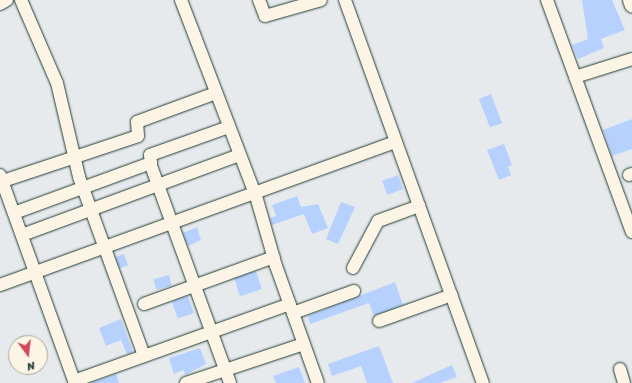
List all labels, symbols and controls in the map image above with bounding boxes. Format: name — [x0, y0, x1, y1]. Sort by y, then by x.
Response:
north arrow — [8, 335, 48, 375]
text: N — [25, 356, 37, 376]

